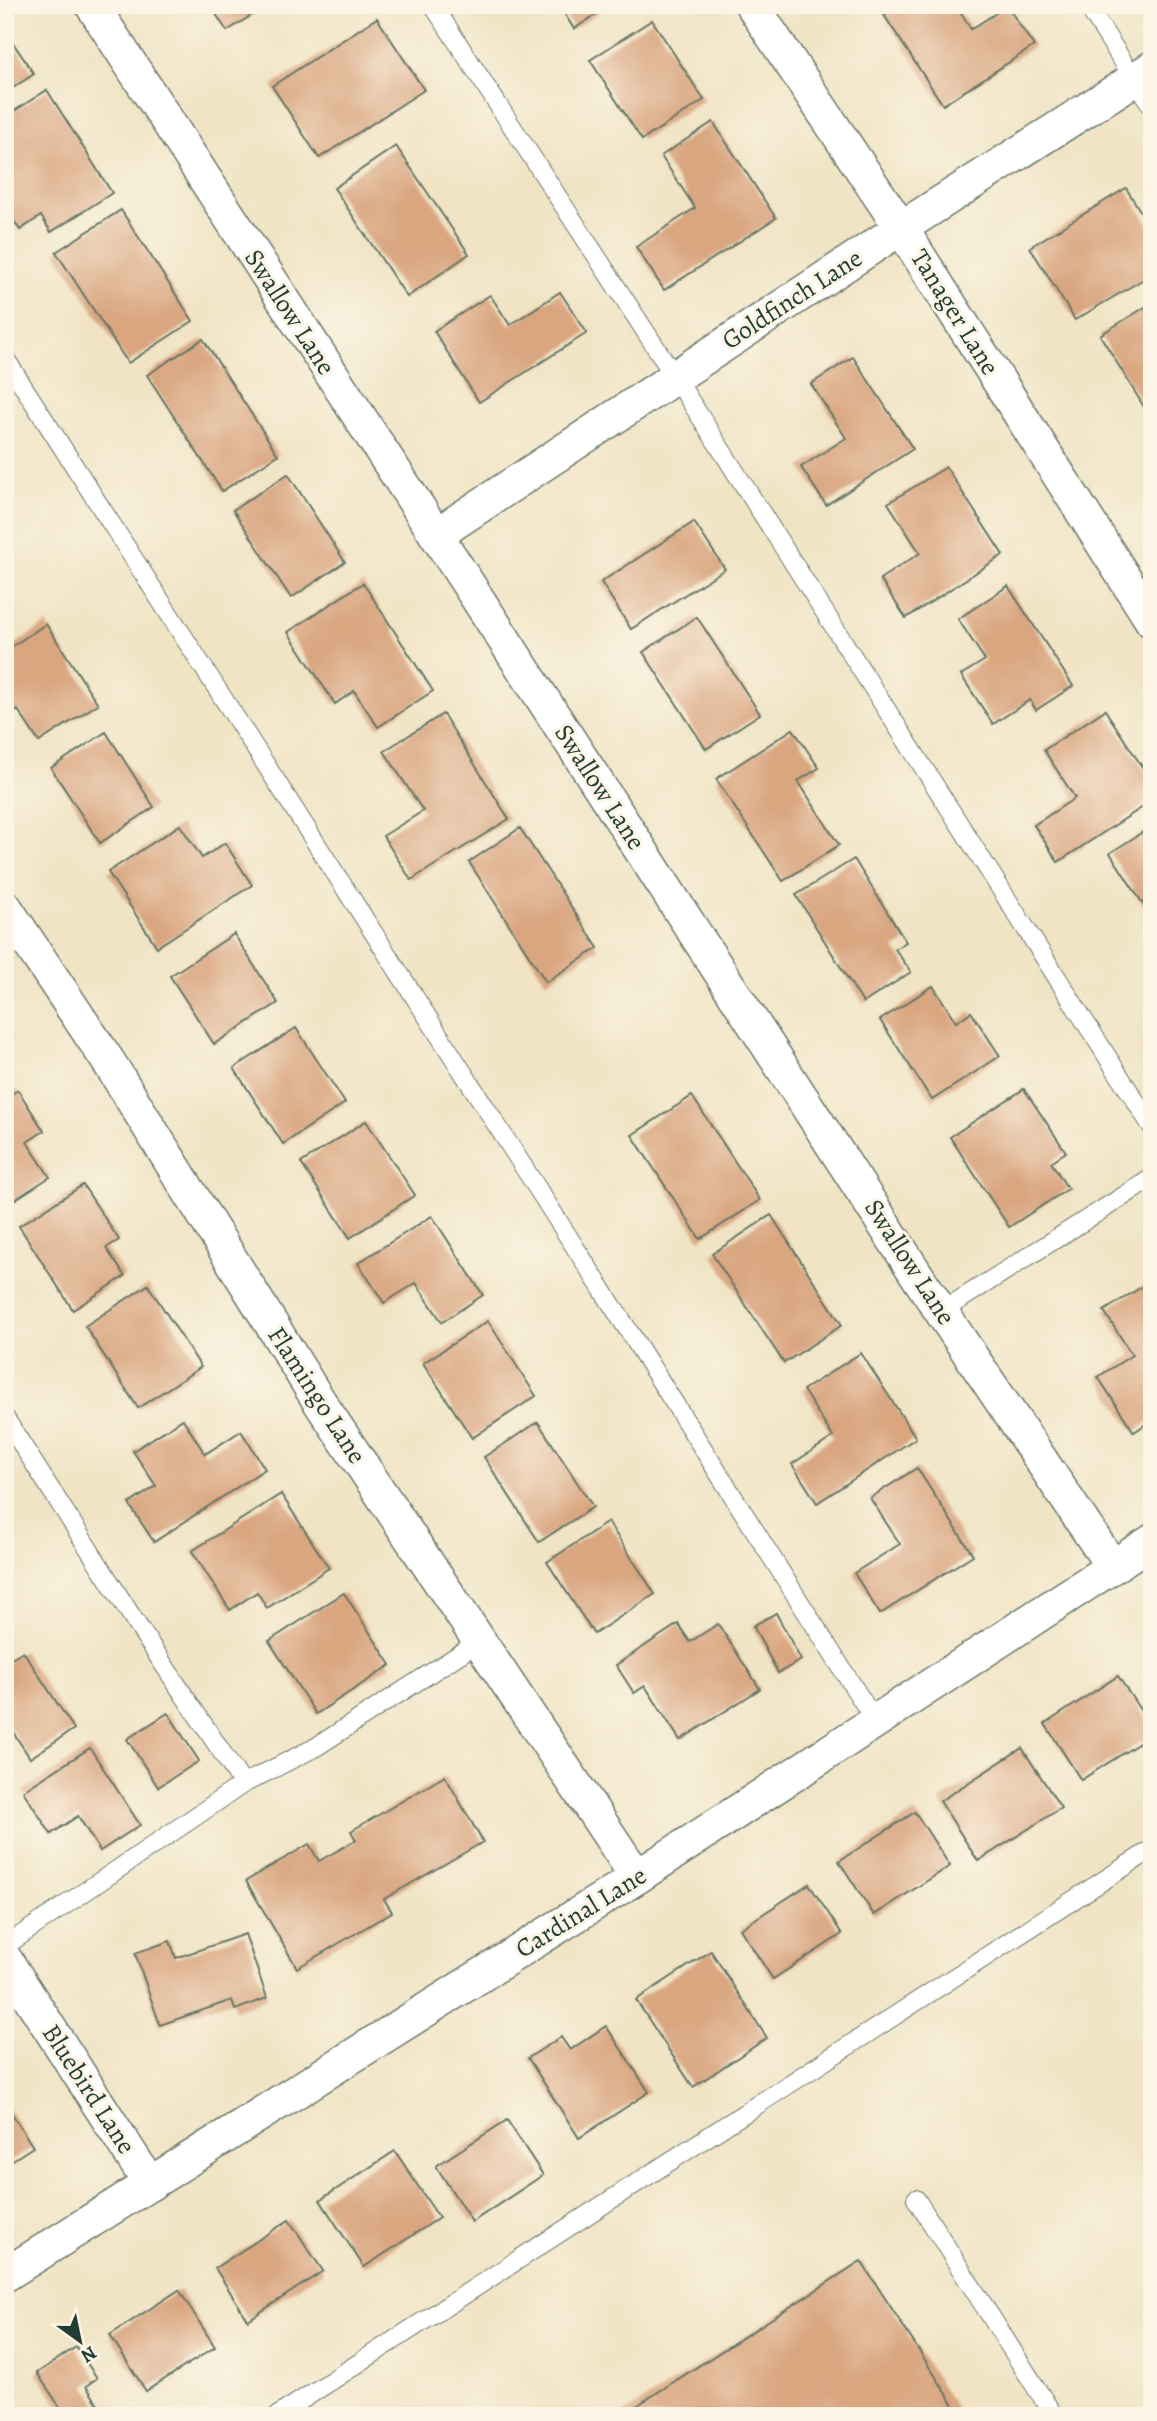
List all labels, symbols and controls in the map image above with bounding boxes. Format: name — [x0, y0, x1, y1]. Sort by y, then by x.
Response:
street label: Goldfinch Lane — [715, 241, 869, 357]
street label: Swallow Lane — [236, 242, 344, 382]
street label: Tanager Lane — [902, 242, 1008, 382]
street label: Swallow Lane — [546, 717, 654, 857]
street label: Swallow Lane — [856, 1192, 964, 1332]
street label: Flamingo Lane — [259, 1320, 375, 1470]
street label: Cardinal Lane — [509, 1858, 653, 1966]
street label: Bluebird Lane — [34, 2017, 144, 2161]
north arrow — [46, 2306, 116, 2376]
text: N — [76, 2340, 102, 2369]

